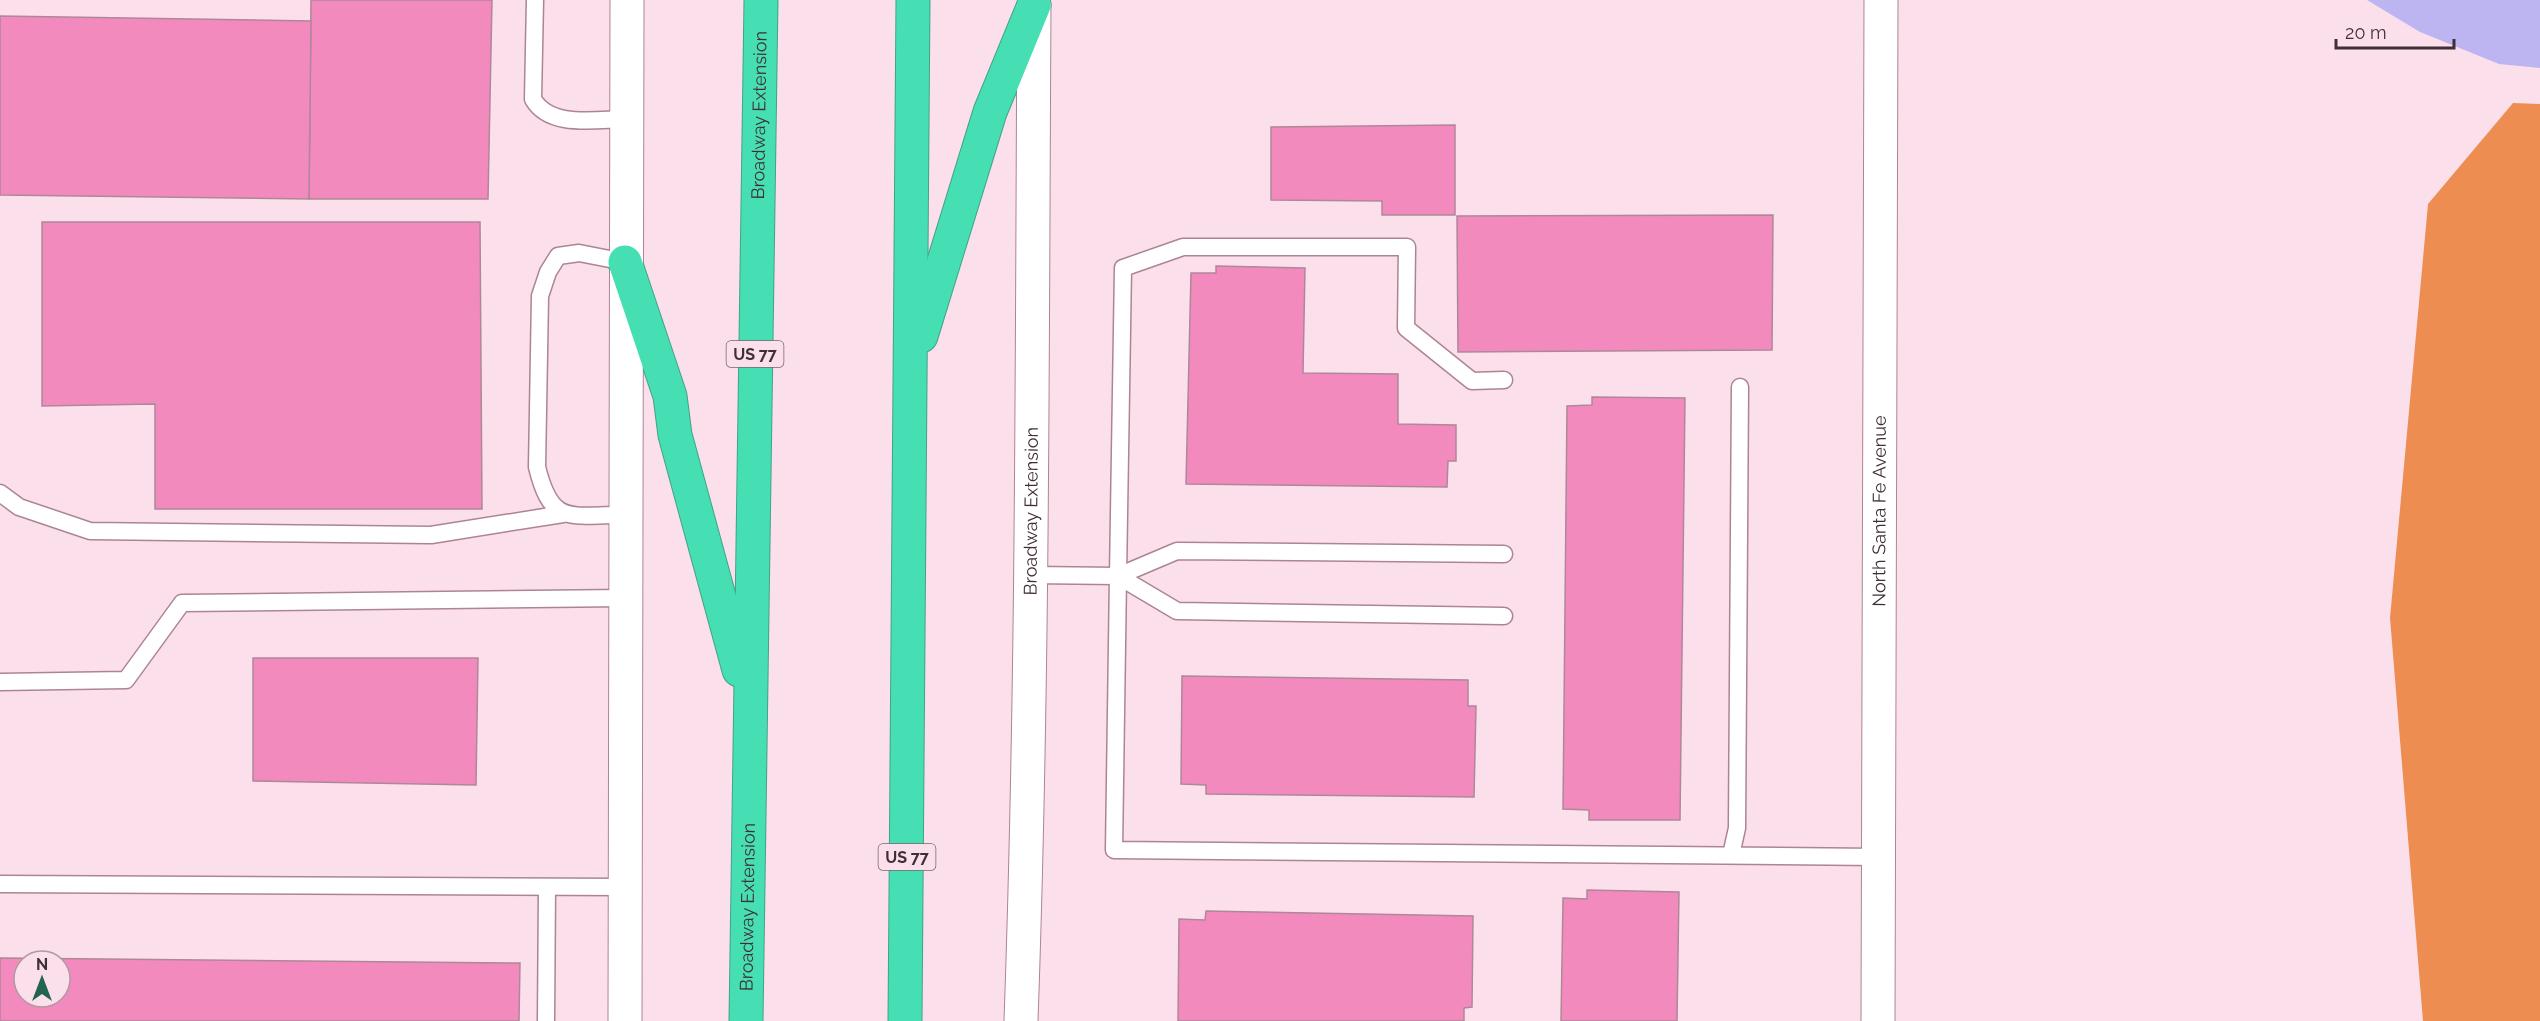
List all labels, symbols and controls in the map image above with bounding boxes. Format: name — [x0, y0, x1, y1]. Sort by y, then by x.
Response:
scale bar — [2336, 12, 2454, 50]
text: 20 m — [2345, 22, 2387, 43]
street label: Broadway Extension — [747, 31, 771, 199]
road number: US 77 — [726, 341, 783, 367]
street label: North Santa Fe Avenue — [1868, 415, 1890, 607]
street label: Broadway Extension — [1019, 427, 1042, 595]
street label: Broadway Extension — [735, 823, 759, 991]
road number: US 77 — [878, 844, 936, 870]
north arrow — [12, 949, 72, 1009]
text: N — [36, 955, 48, 974]

